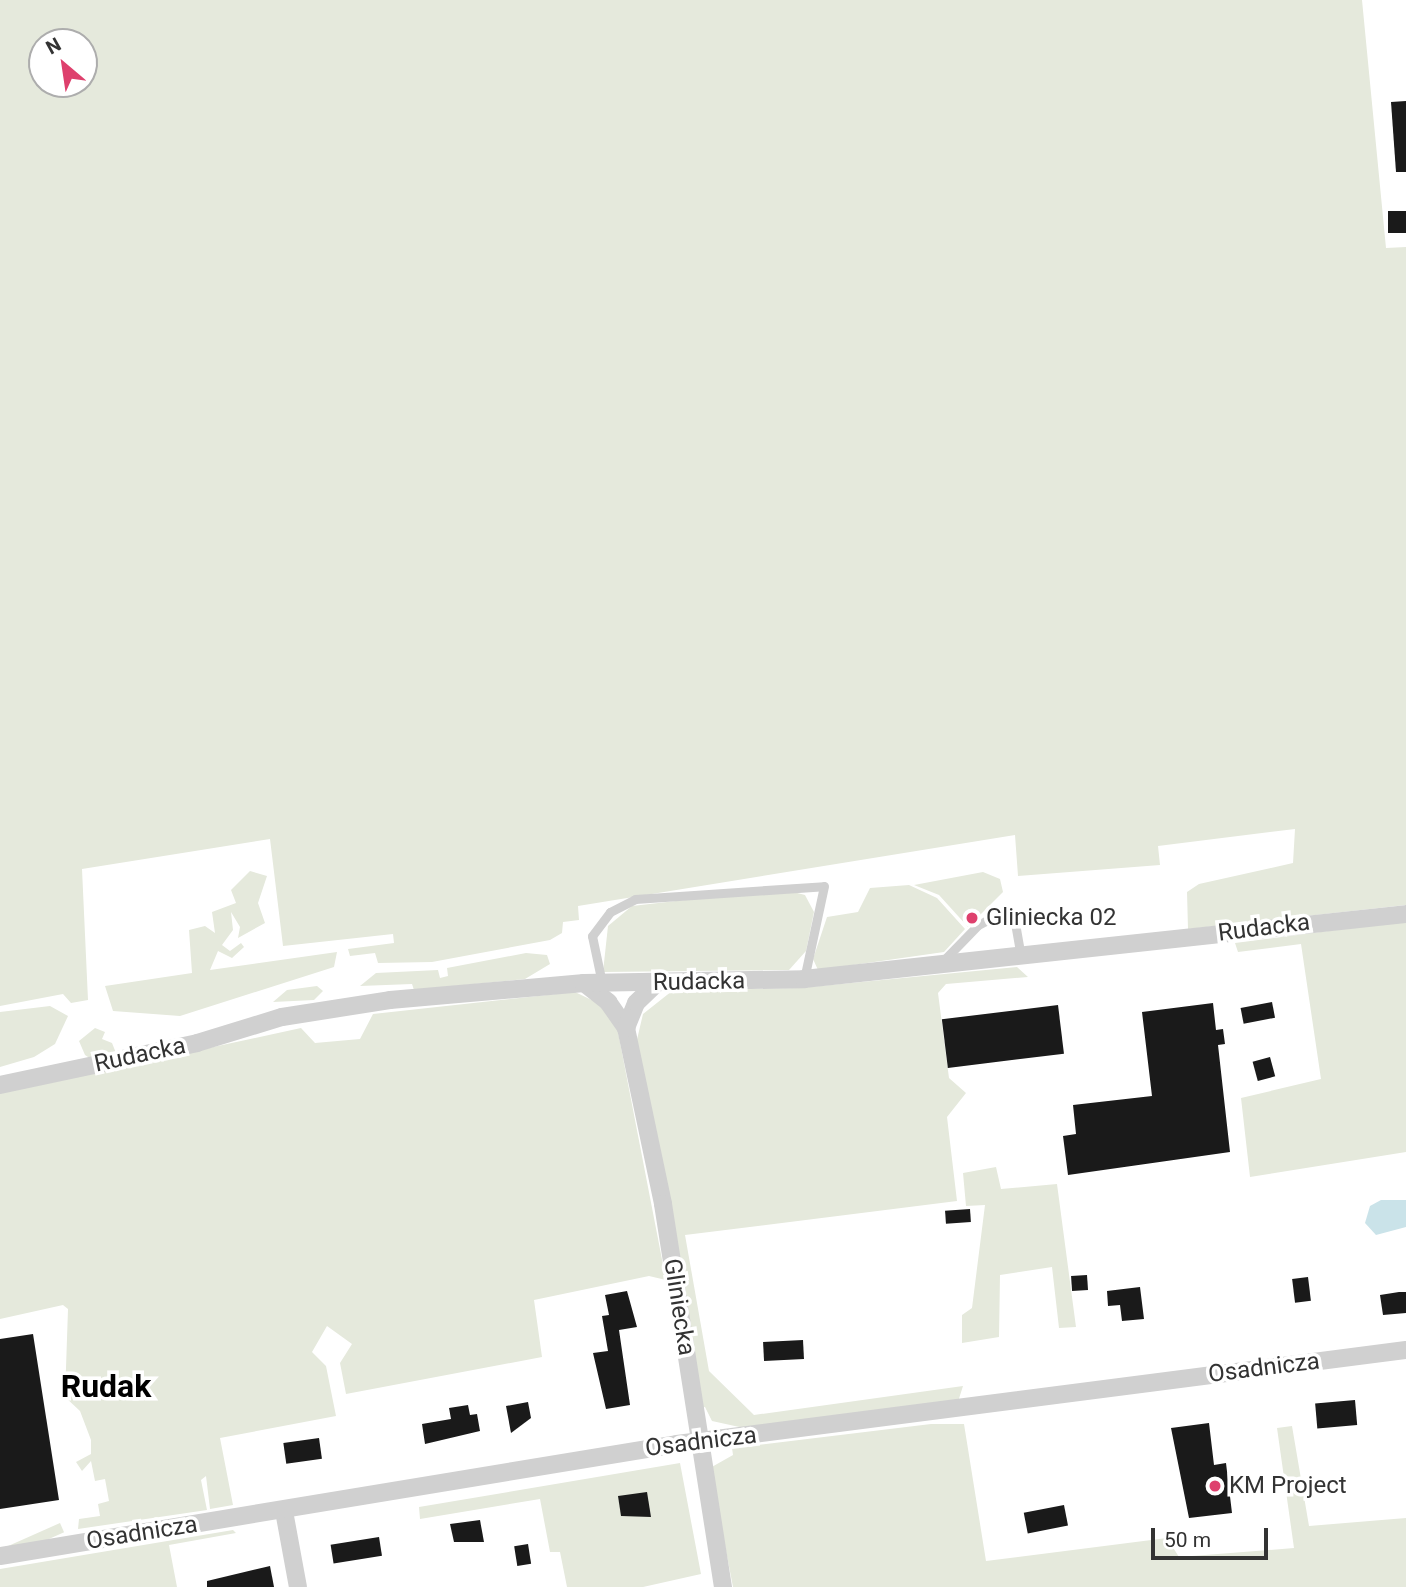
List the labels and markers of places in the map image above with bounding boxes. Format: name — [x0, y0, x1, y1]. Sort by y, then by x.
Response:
place label: Gliniecka 02 — [986, 904, 1117, 932]
marker: Gliniecka 02 — [964, 910, 980, 926]
place label: KM Project — [1229, 1472, 1347, 1500]
marker: KM Project — [1207, 1478, 1223, 1494]

